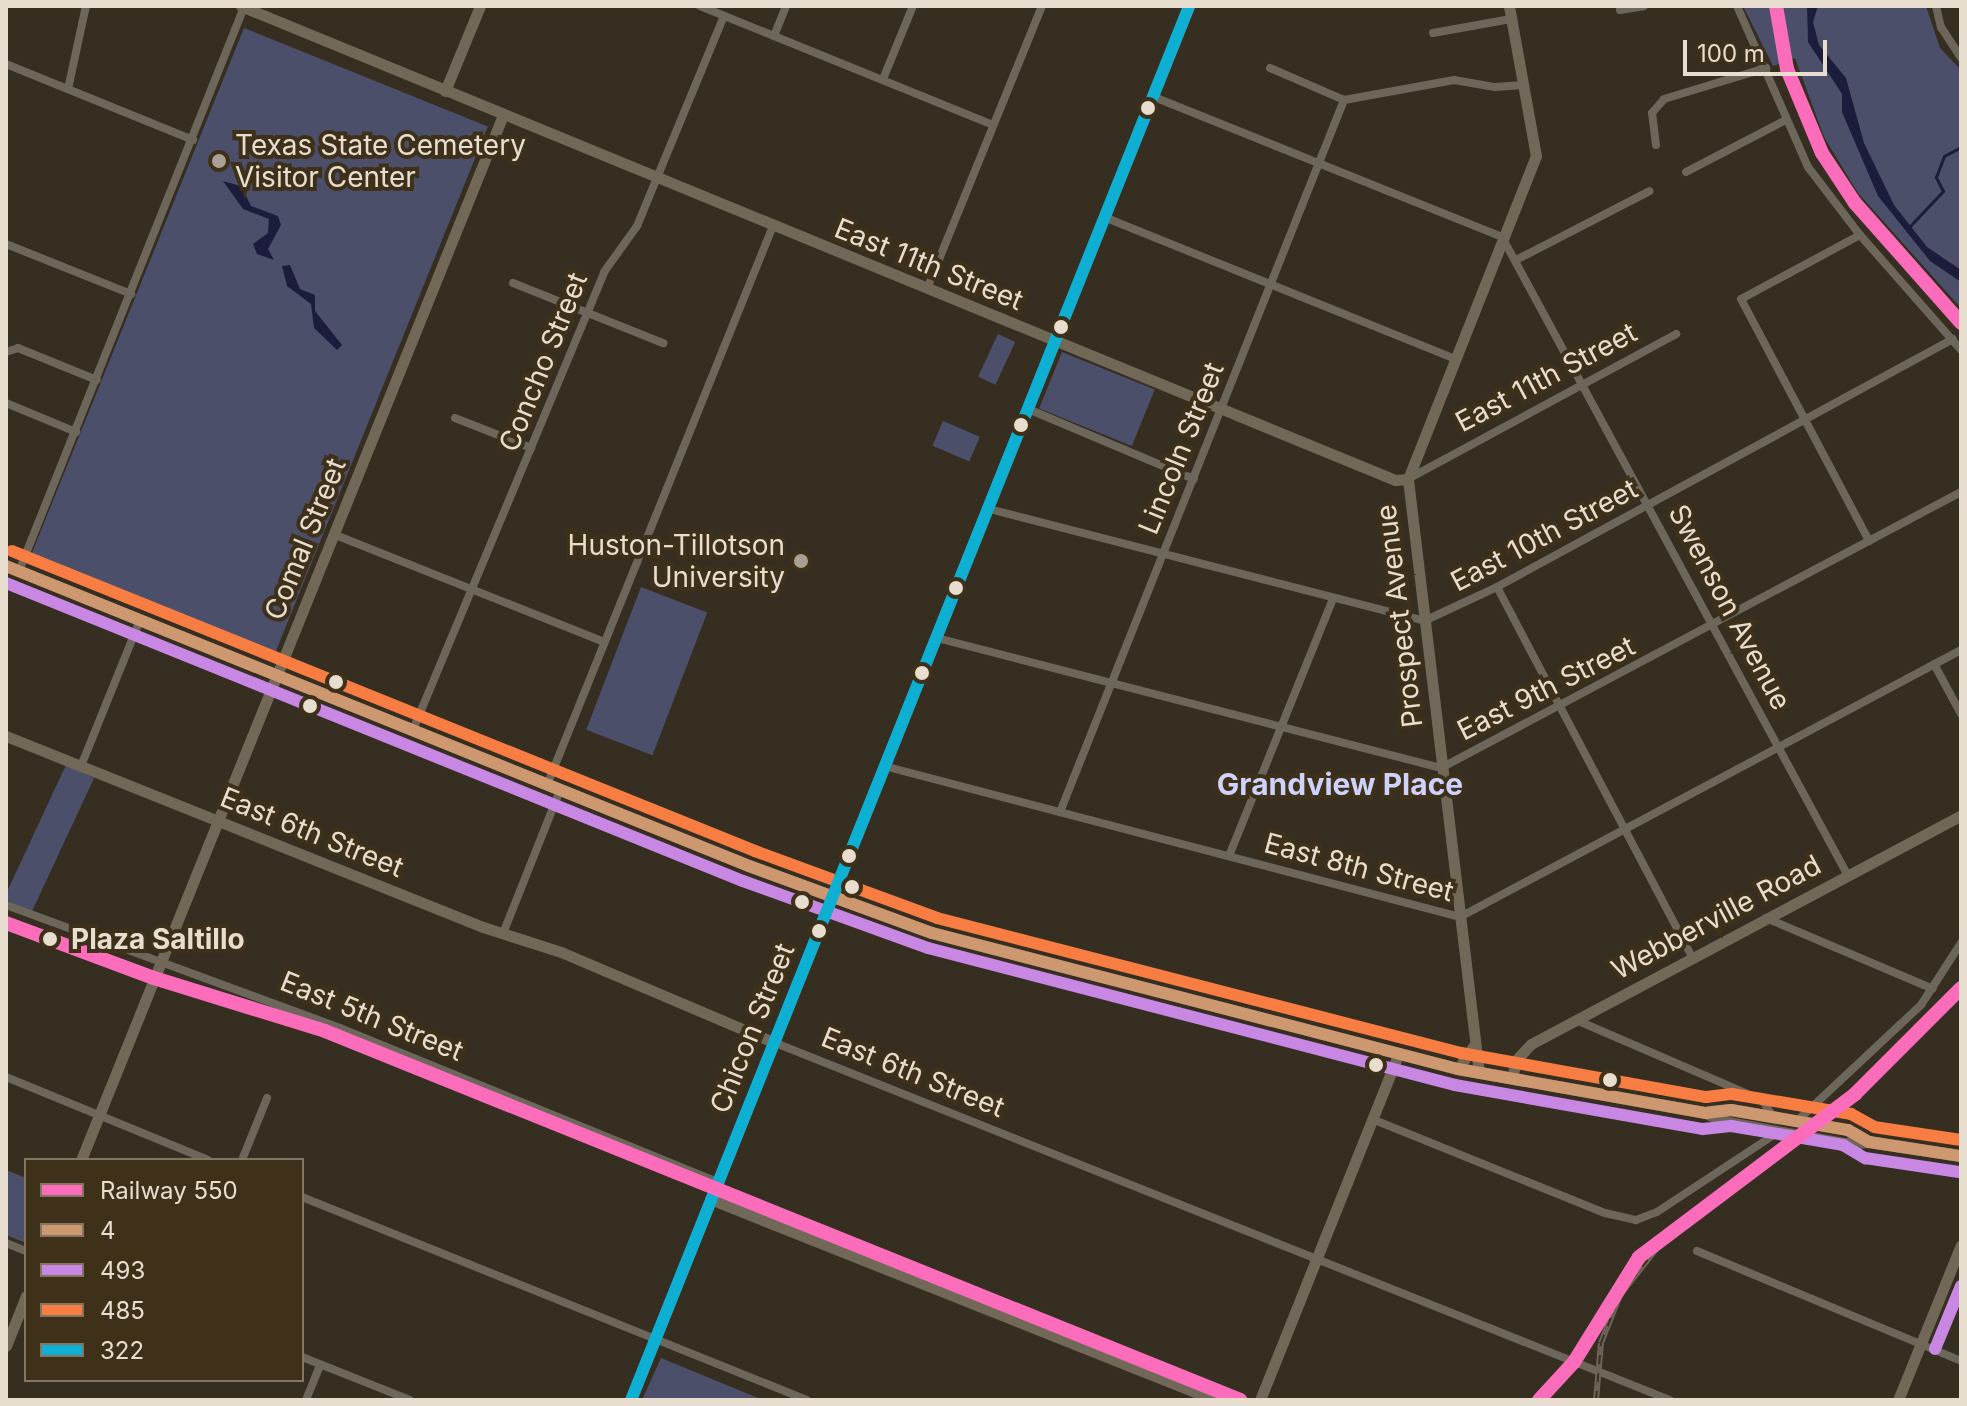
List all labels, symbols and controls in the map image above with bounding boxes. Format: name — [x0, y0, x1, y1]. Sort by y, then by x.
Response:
scale bar — [1687, 24, 1831, 74]
text: 100 m — [1697, 39, 1765, 68]
unlabelled marker — [1140, 100, 1156, 116]
place label: Texas State Cemetery Visitor Center — [235, 128, 526, 194]
marker: Texas State Cemetery Visitor Center — [210, 152, 228, 170]
street label: East 11th Street — [830, 211, 1028, 317]
street label: Concho Street — [492, 268, 594, 456]
street label: East 11th Street — [1450, 315, 1642, 439]
unlabelled marker — [1053, 319, 1069, 335]
street label: Lincoln Street — [1131, 357, 1231, 539]
unlabelled marker — [1013, 417, 1029, 433]
street label: Comal Street — [257, 453, 353, 625]
street label: East 10th Street — [1445, 472, 1643, 598]
street label: Swenson Avenue — [1662, 499, 1798, 715]
street label: Prospect Avenue — [1369, 503, 1429, 729]
place label: Huston-Tillotson University — [568, 528, 785, 594]
marker: Huston-Tillotson University — [792, 552, 810, 570]
unlabelled marker — [948, 580, 964, 596]
street label: East 9th Street — [1452, 629, 1640, 747]
unlabelled marker — [914, 665, 930, 681]
unlabelled marker — [328, 674, 344, 690]
unlabelled marker — [302, 698, 318, 714]
district label: Grandview Place — [1217, 766, 1463, 802]
street label: East 6th Street — [216, 780, 408, 884]
street label: East 8th Street — [1261, 826, 1457, 908]
unlabelled marker — [841, 848, 857, 864]
street label: Webberville Road — [1606, 848, 1826, 986]
unlabelled marker — [844, 879, 860, 895]
unlabelled marker — [794, 894, 810, 910]
place label: Plaza Saltillo — [71, 922, 245, 956]
unlabelled marker — [811, 923, 827, 939]
marker: Plaza Saltillo — [36, 925, 64, 953]
street label: Chicon Street — [703, 938, 801, 1118]
street label: East 5th Street — [276, 964, 468, 1068]
street label: East 6th Street — [817, 1020, 1009, 1124]
unlabelled marker — [1368, 1057, 1384, 1073]
unlabelled marker — [1602, 1072, 1618, 1088]
legend — [24, 1158, 304, 1382]
text: Railway 550 — [100, 1176, 238, 1205]
text: 4 — [100, 1216, 116, 1245]
text: 493 — [100, 1256, 145, 1285]
text: 485 — [100, 1296, 145, 1325]
text: 322 — [100, 1336, 144, 1365]

